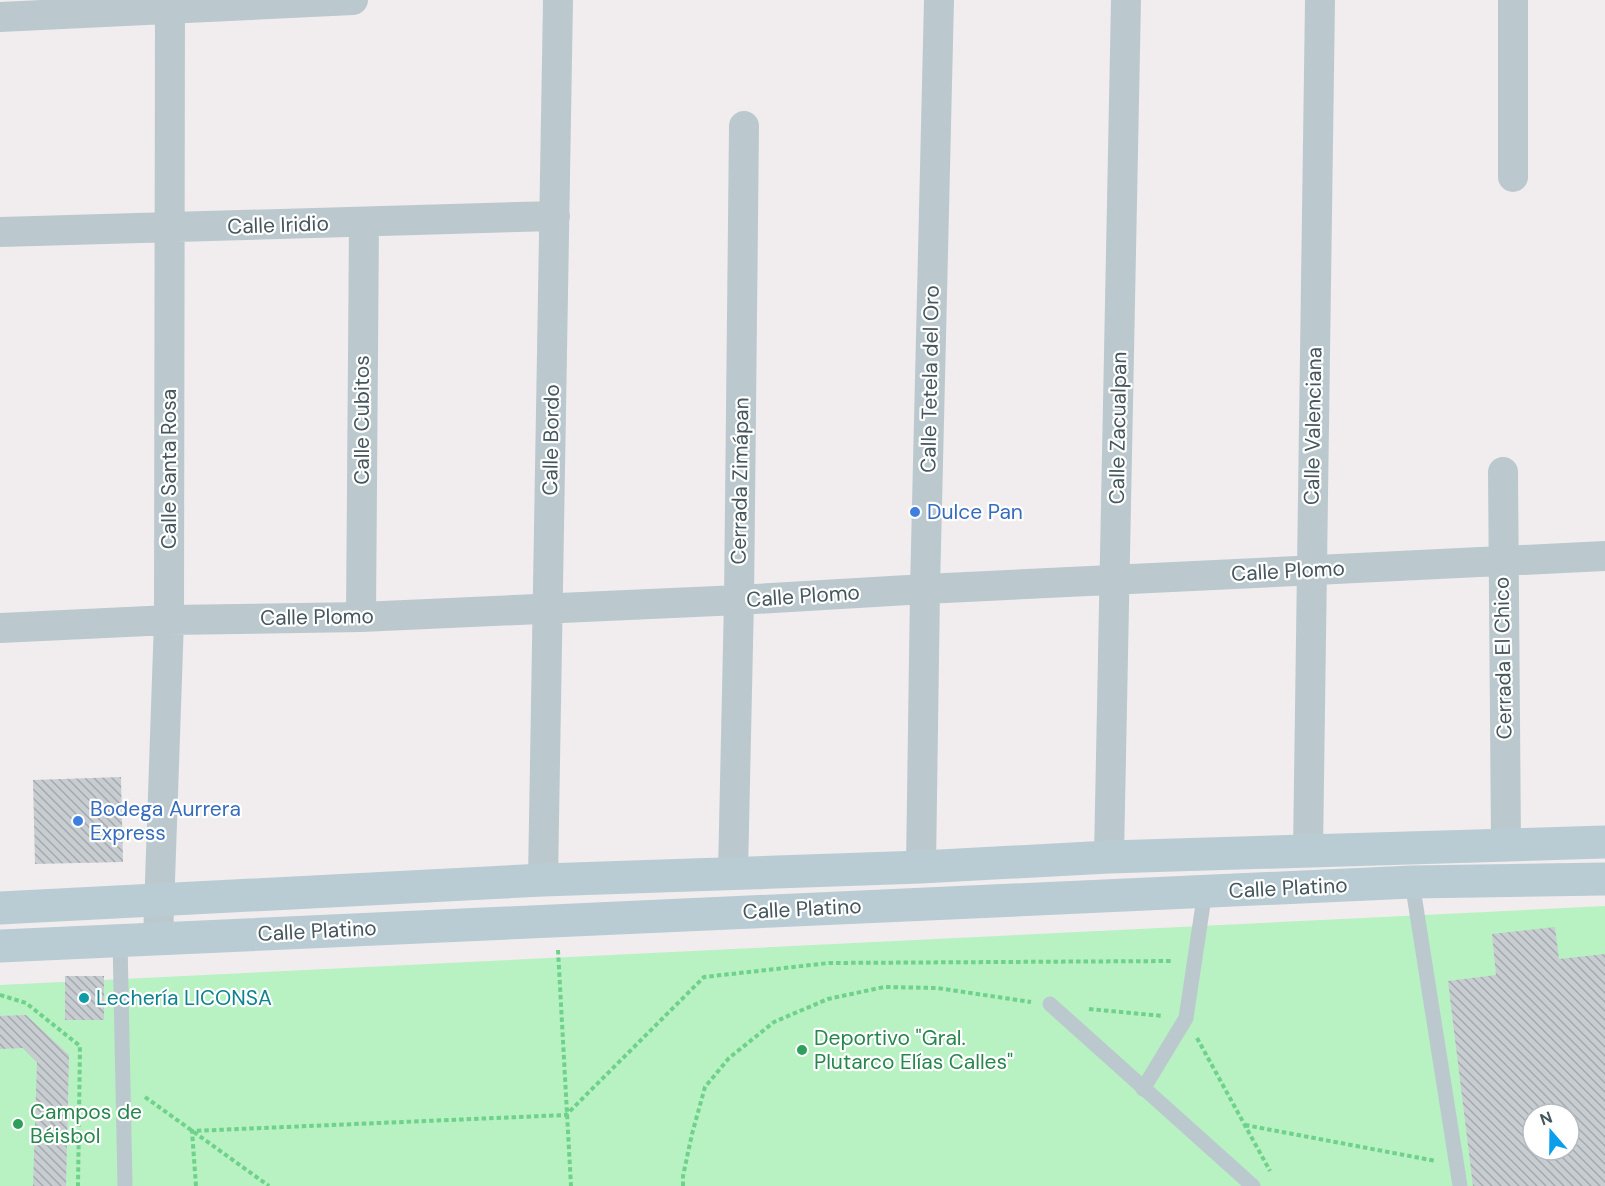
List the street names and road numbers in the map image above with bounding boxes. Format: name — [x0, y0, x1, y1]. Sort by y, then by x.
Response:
street label: Calle Iridio — [227, 209, 329, 241]
street label: Calle Tetela del Oro — [914, 285, 946, 473]
street label: Calle Valenciana — [1298, 347, 1328, 505]
street label: Calle Zacualpan — [1103, 351, 1133, 505]
street label: Calle Cubitos — [348, 355, 376, 485]
street label: Calle Bordo — [536, 384, 566, 496]
street label: Calle Santa Rosa — [155, 389, 183, 549]
street label: Cerrada Zimápan — [725, 397, 755, 565]
street label: Calle Plomo — [1230, 554, 1346, 588]
street label: Cerrada El Chico — [1488, 576, 1518, 740]
street label: Calle Plomo — [745, 578, 861, 614]
street label: Calle Plomo — [260, 602, 374, 632]
street label: Calle Platino — [1228, 871, 1348, 905]
street label: Calle Platino — [742, 892, 862, 926]
street label: Calle Platino — [257, 914, 377, 948]

